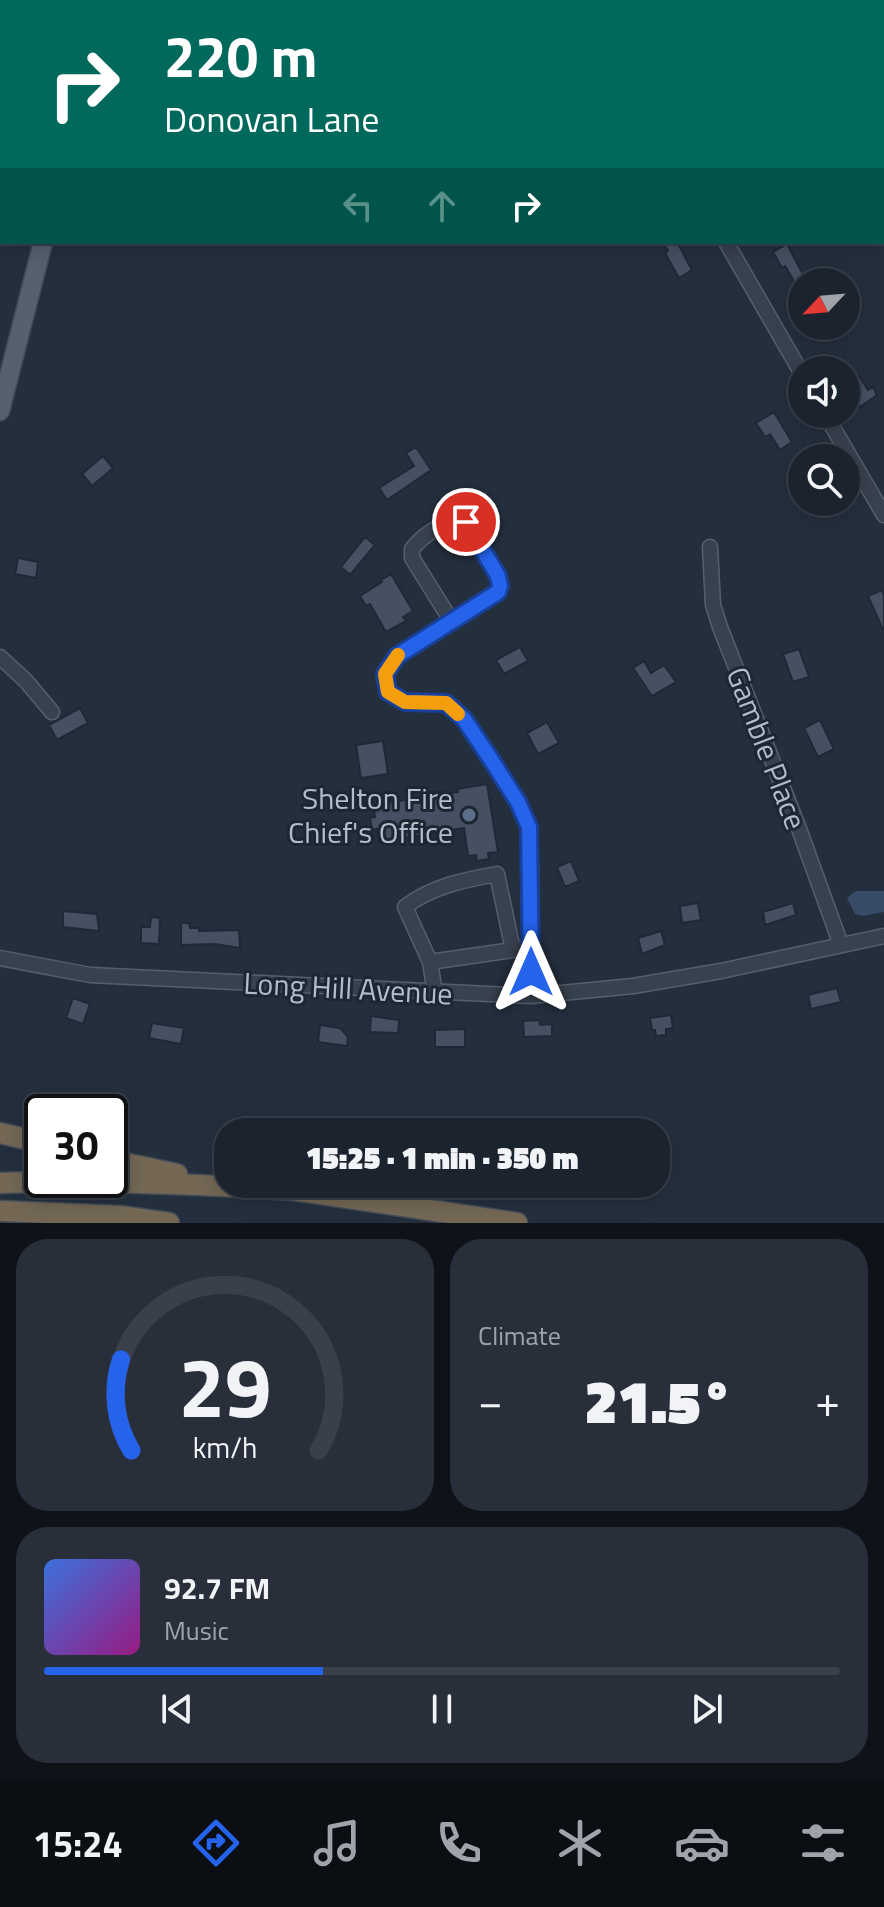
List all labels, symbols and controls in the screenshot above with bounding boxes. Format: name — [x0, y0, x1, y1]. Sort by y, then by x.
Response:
text: 220 m — [164, 14, 317, 99]
icon: right — [32, 32, 136, 136]
text: Donovan Lane — [164, 91, 379, 146]
icon: left — [336, 184, 380, 228]
icon: ahead — [420, 184, 464, 228]
icon: right — [504, 184, 548, 228]
north arrow — [788, 268, 860, 340]
map controls — [788, 268, 860, 516]
button: sound — [788, 356, 860, 428]
button: search — [788, 444, 860, 516]
pin — [432, 488, 500, 556]
icon: arrive — [444, 500, 488, 544]
street label: Gamble Place — [715, 660, 819, 836]
place label: Shelton Fire Chief's Office — [288, 775, 453, 855]
marker: Shelton Fire Chief's Office — [460, 806, 478, 824]
position arrow — [489, 930, 573, 1014]
street label: Long Hill Avenue — [242, 960, 454, 1016]
speed limit sign: 30 — [24, 1094, 128, 1198]
text: 15:25 · 1 min · 350 m — [306, 1135, 578, 1181]
text: Climate — [478, 1316, 561, 1355]
text: 29 — [178, 1323, 272, 1449]
text: 21.5° — [585, 1355, 733, 1446]
text: − — [478, 1367, 503, 1434]
text: + — [815, 1367, 840, 1434]
text: km/h — [193, 1426, 257, 1469]
text: 92.7 FM — [164, 1565, 270, 1611]
text: Music — [164, 1611, 229, 1650]
icon: previous — [155, 1687, 199, 1731]
icon: pause — [420, 1687, 464, 1731]
icon: next — [685, 1687, 729, 1731]
icon: directions — [188, 1815, 244, 1871]
icon: music — [309, 1815, 365, 1871]
icon: phone — [431, 1815, 487, 1871]
icon: climate — [552, 1815, 608, 1871]
icon: car — [674, 1815, 730, 1871]
icon: filters — [795, 1815, 851, 1871]
text: 15:24 — [33, 1816, 123, 1871]

